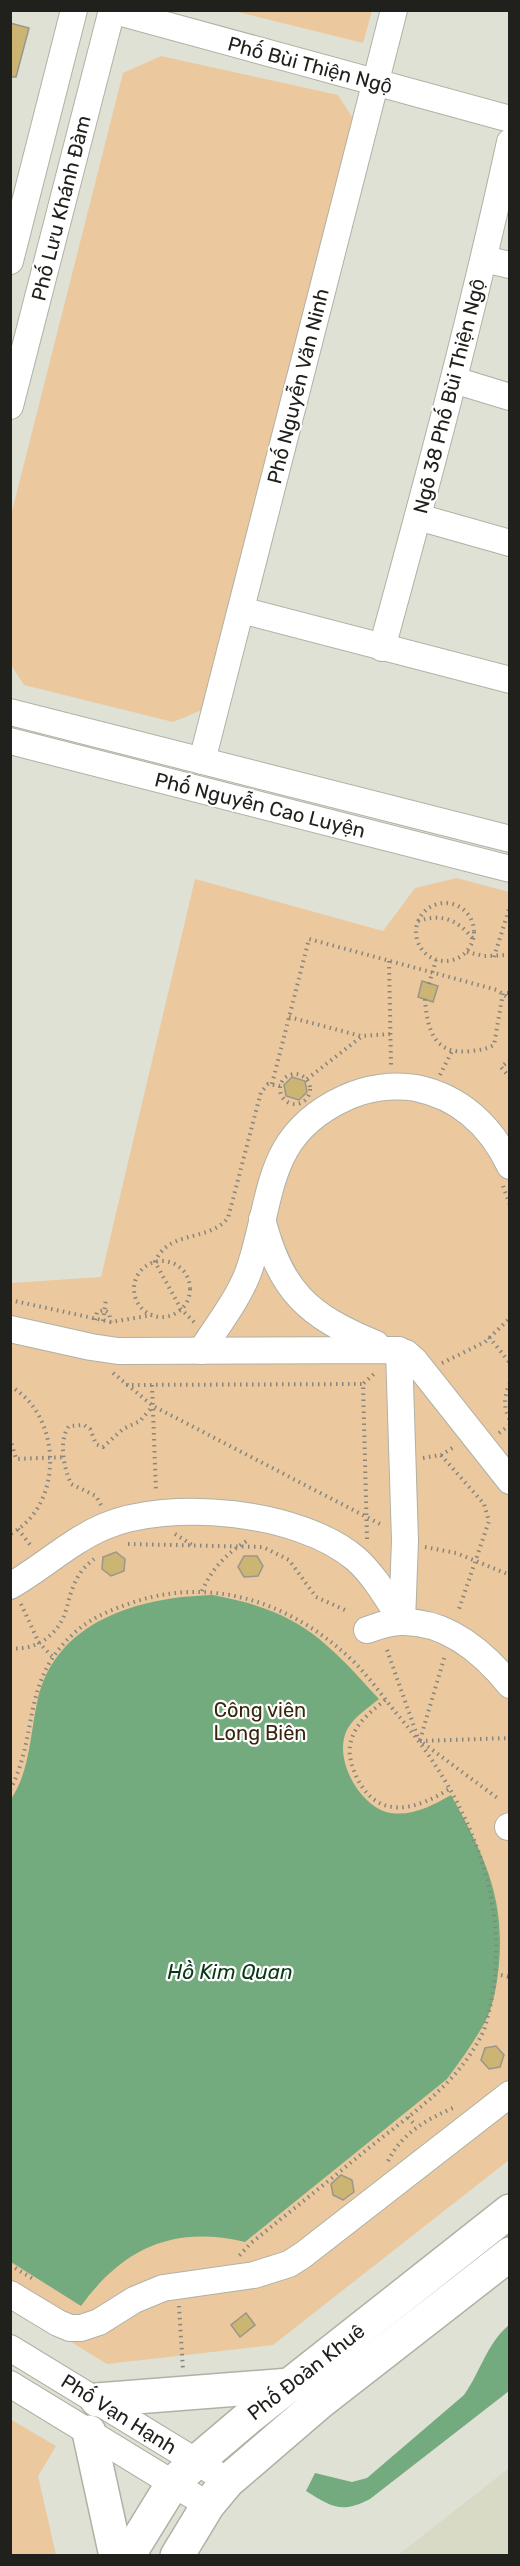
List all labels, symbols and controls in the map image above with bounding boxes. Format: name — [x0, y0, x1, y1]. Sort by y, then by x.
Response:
street label: Phố Bùi Thiện Ngộ — [225, 31, 395, 99]
street label: Phố Lưu Khánh Đàm — [26, 113, 96, 303]
street label: Ngõ 38 Phố Bùi Thiện Ngộ — [408, 276, 490, 516]
street label: Phố Nguyễn Văn Ninh — [262, 286, 334, 486]
street label: Phố Nguyễn Cao Luyện — [152, 767, 368, 843]
park label: Công viên Long Biên — [213, 1698, 307, 1745]
water label: Hồ Kim Quan — [167, 1959, 293, 1984]
street label: Phố Đoàn Khuê — [242, 2319, 369, 2425]
street label: Phố Vạn Hạnh — [57, 2369, 181, 2459]

